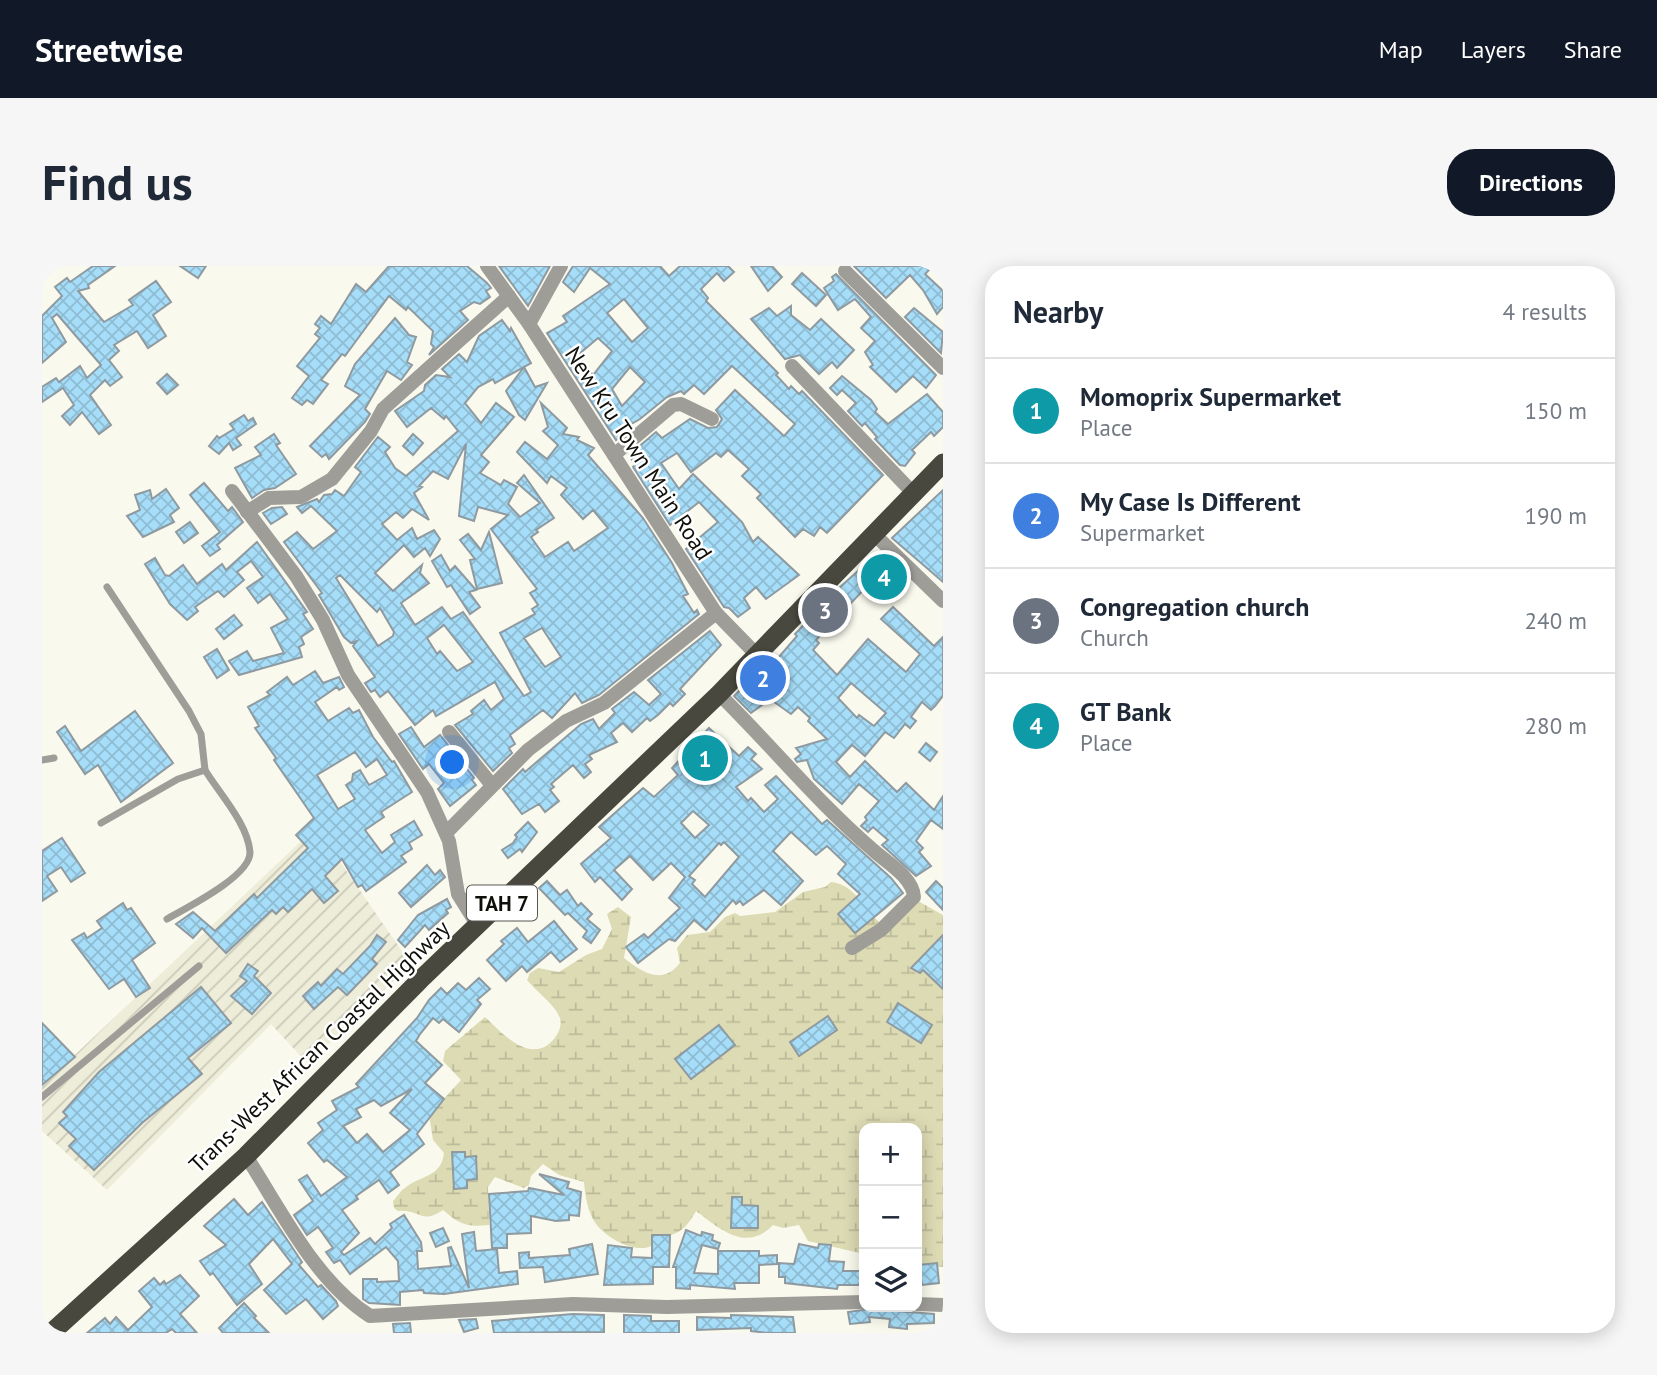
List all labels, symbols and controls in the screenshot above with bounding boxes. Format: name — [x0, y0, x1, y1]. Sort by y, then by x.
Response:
text: Streetwise — [35, 28, 183, 71]
text: Map — [1379, 34, 1423, 65]
text: Layers — [1461, 34, 1526, 65]
text: Share — [1564, 34, 1622, 65]
button: Directions — [1447, 149, 1615, 216]
text: Find us — [42, 150, 193, 214]
text: Nearby — [1013, 292, 1103, 331]
text: 4 results — [1503, 297, 1587, 326]
street label: New Kru Town Main Road — [559, 341, 719, 565]
text: Momoprix Supermarket — [1080, 380, 1341, 413]
text: 1 — [1029, 396, 1043, 425]
text: 150 m — [1525, 396, 1587, 425]
text: Place — [1080, 413, 1133, 442]
text: My Case Is Different — [1080, 485, 1301, 518]
text: 2 — [1029, 501, 1043, 530]
text: 190 m — [1525, 501, 1587, 530]
text: Supermarket — [1080, 518, 1205, 547]
pin: 4 — [861, 551, 907, 603]
pin: 3 — [802, 584, 848, 636]
text: Congregation church — [1080, 590, 1309, 623]
text: 3 — [1029, 606, 1043, 635]
text: 240 m — [1525, 606, 1587, 635]
text: Church — [1080, 623, 1149, 652]
pin: 2 — [740, 652, 786, 704]
text: GT Bank — [1080, 695, 1171, 728]
text: 4 — [1029, 711, 1043, 740]
text: 280 m — [1525, 711, 1587, 740]
text: Place — [1080, 728, 1133, 757]
pin: 1 — [682, 732, 728, 784]
your location — [435, 745, 469, 779]
road number: TAH 7 — [467, 886, 537, 920]
street label: Trans-West African Coastal Highway — [183, 913, 456, 1179]
map controls — [859, 1123, 922, 1312]
button: + — [859, 1123, 922, 1186]
button: − — [859, 1186, 922, 1249]
button: layers — [859, 1249, 922, 1312]

